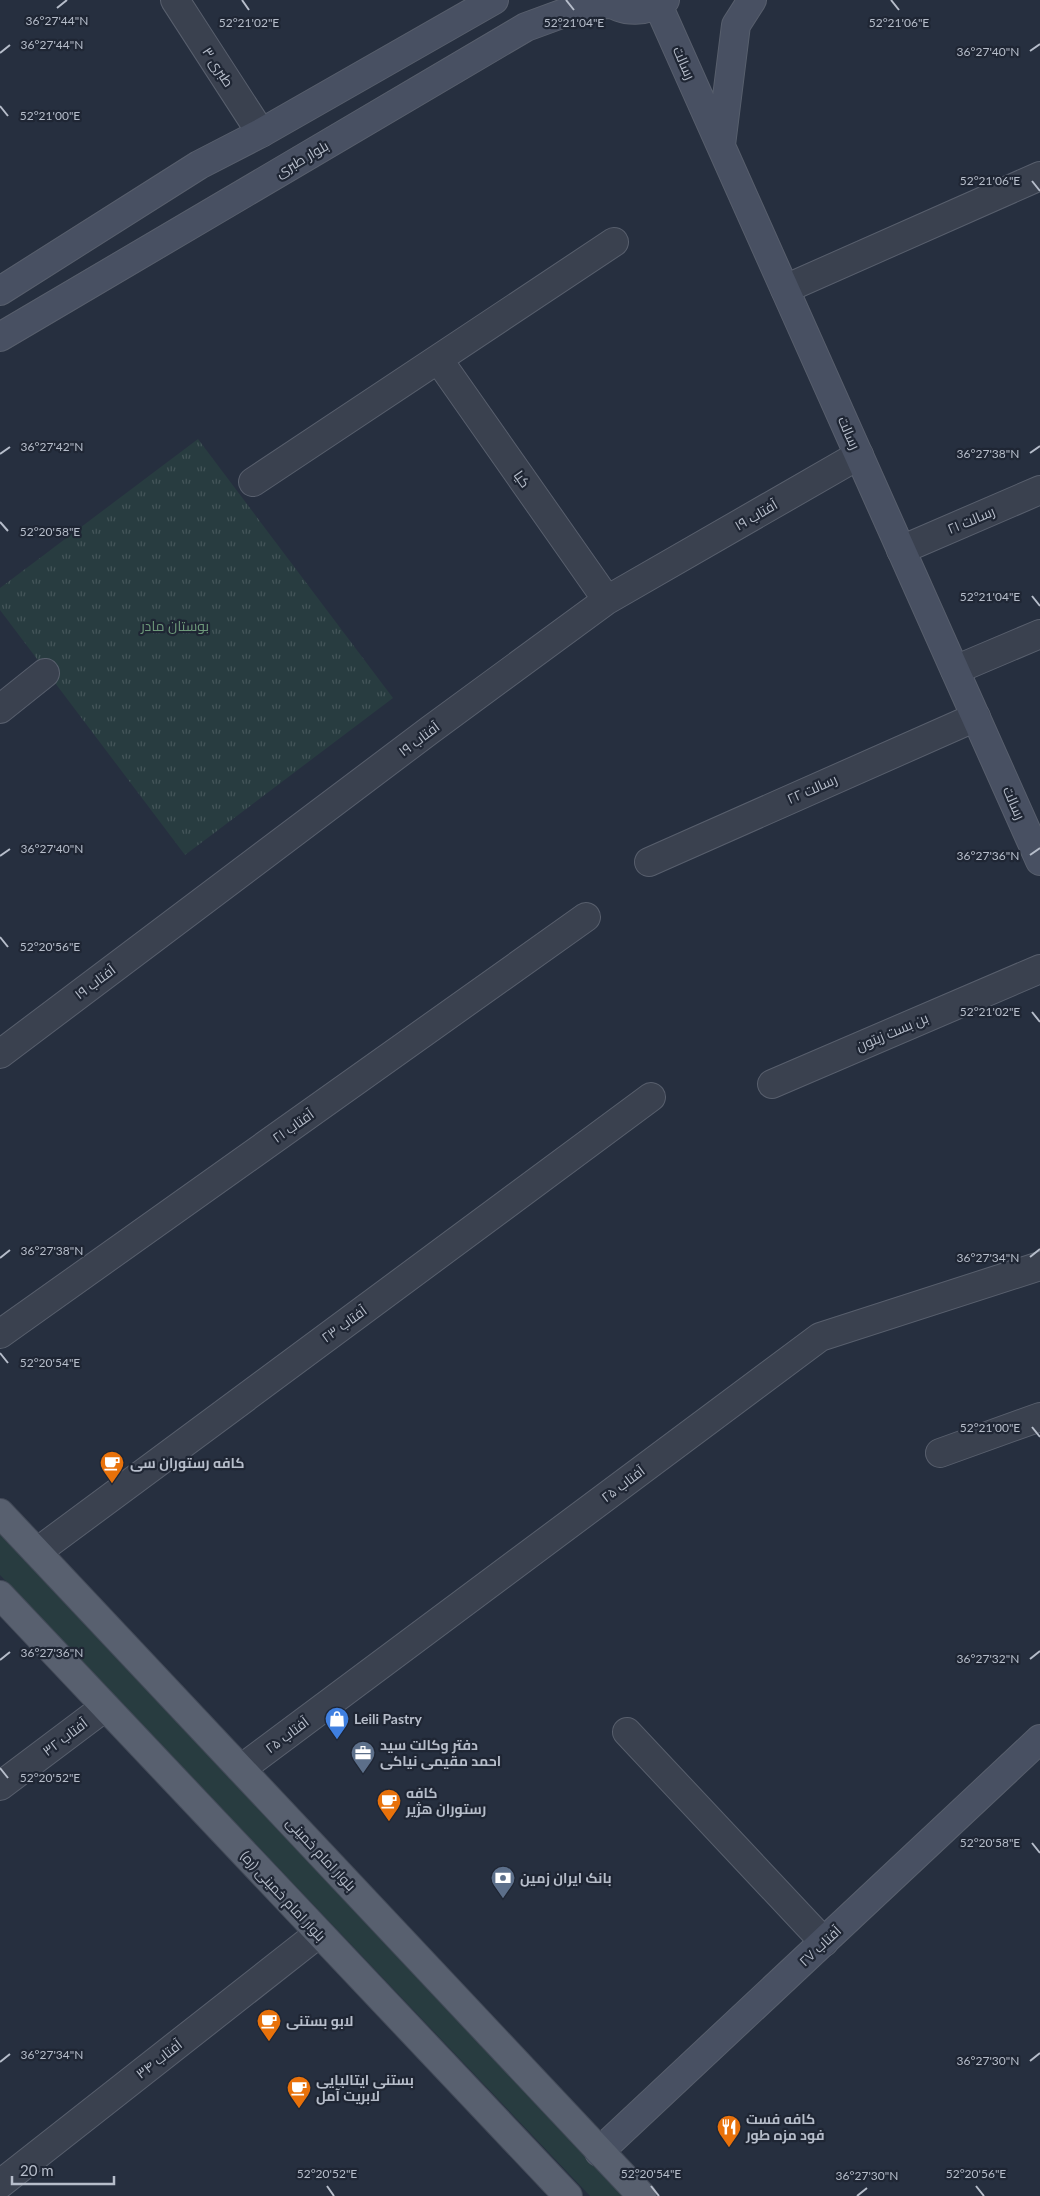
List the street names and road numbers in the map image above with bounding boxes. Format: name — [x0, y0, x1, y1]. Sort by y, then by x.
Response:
street label: رسالت — [670, 43, 699, 82]
street label: طبری ۳ — [199, 44, 238, 90]
street label: بلوار طبری — [272, 137, 331, 181]
street label: رسالت — [835, 413, 864, 452]
street label: کیا — [511, 467, 534, 491]
street label: آفتاب ۱۹ — [731, 495, 780, 534]
street label: رسالت ۲۱ — [944, 502, 997, 537]
street label: آفتاب ۱۹ — [395, 718, 443, 759]
street label: رسالت ۲۲ — [784, 770, 839, 807]
street label: رسالت — [1000, 783, 1029, 822]
street label: آفتاب ۱۹ — [71, 961, 119, 1002]
street label: بن بست زیتون — [853, 1009, 931, 1054]
street label: آفتاب ۲۱ — [269, 1105, 317, 1146]
street label: آفتاب ۲۳ — [318, 1301, 370, 1346]
street label: آفتاب ۲۵ — [598, 1462, 648, 1505]
street label: آفتاب ۲۵ — [262, 1713, 312, 1756]
street label: آفتاب ۳۲ — [39, 1714, 91, 1759]
street label: بلوار امام خمینی — [282, 1813, 360, 1895]
street label: بلوار امام خمینی (ره) — [236, 1847, 330, 1946]
street label: آفتاب ۲۷ — [795, 1922, 844, 1969]
street label: آفتاب ۳۴ — [132, 2035, 185, 2082]

